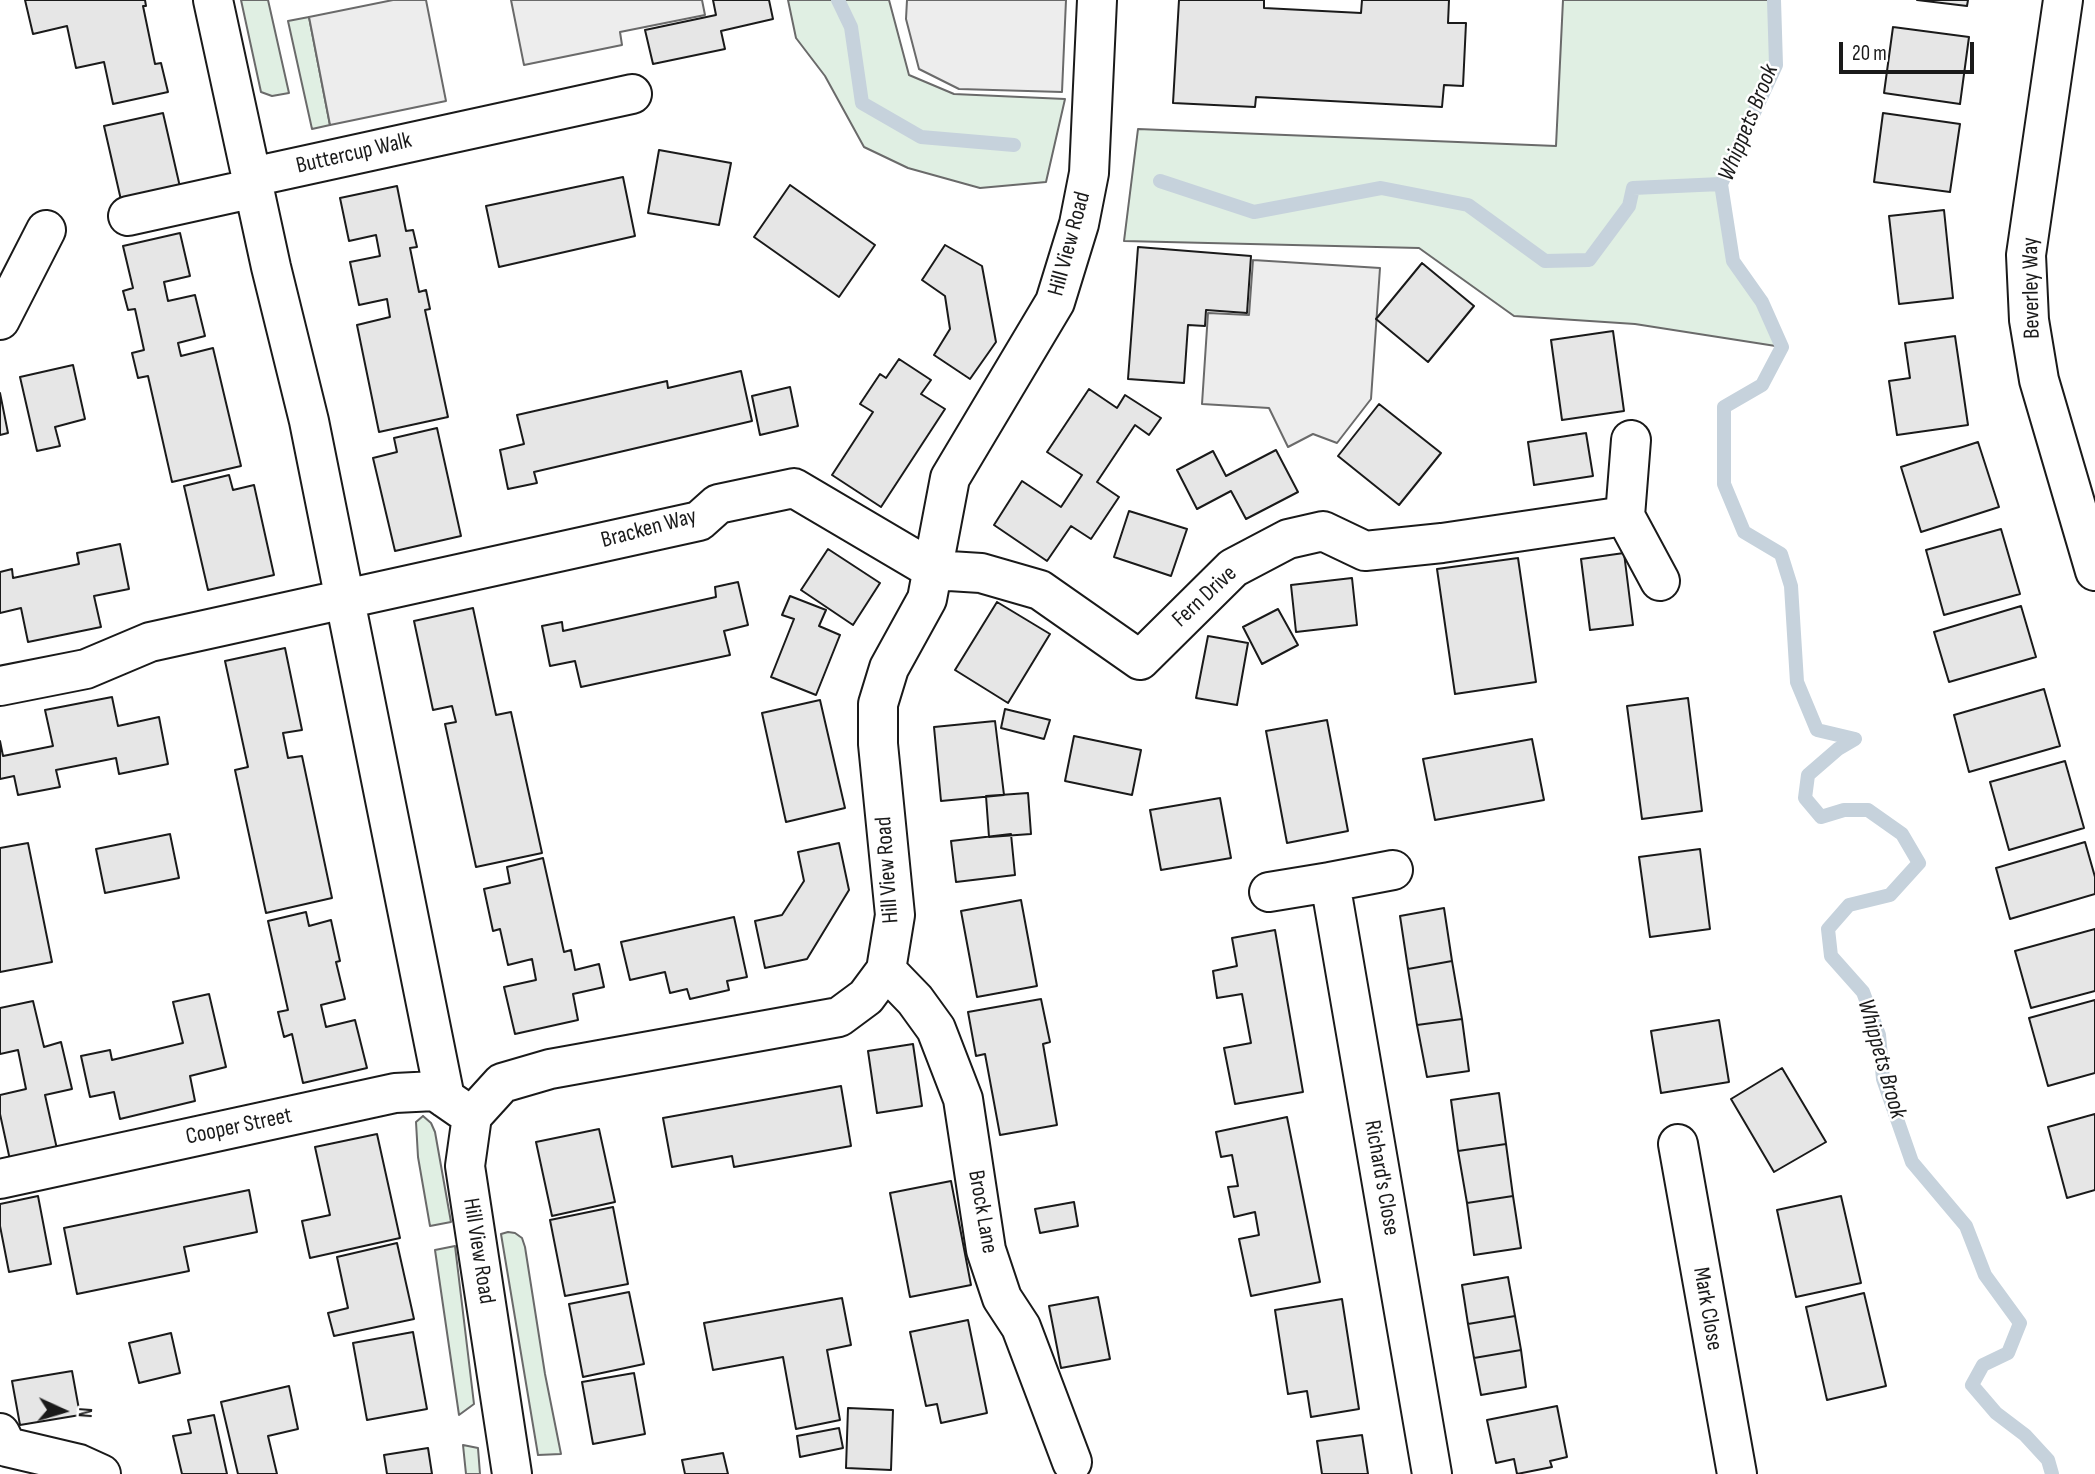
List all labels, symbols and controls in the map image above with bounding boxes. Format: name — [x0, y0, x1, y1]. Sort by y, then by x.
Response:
scale bar — [1843, 28, 1978, 72]
text: 20 m — [1852, 41, 1887, 66]
water label: Whippets Brook — [1713, 61, 1785, 185]
street label: Buttercup Walk — [294, 127, 414, 181]
street label: Hill View Road — [1043, 189, 1097, 299]
street label: Beverley Way — [2017, 237, 2047, 339]
street label: Bracken Way — [598, 503, 700, 555]
street label: Fern Drive — [1167, 560, 1243, 634]
street label: Hill View Road — [871, 816, 905, 924]
water label: Whippets Brook — [1850, 996, 1912, 1122]
street label: Cooper Street — [184, 1102, 294, 1152]
street label: Richard's Close — [1357, 1118, 1405, 1238]
street label: Brock Lane — [961, 1168, 1003, 1256]
street label: Hill View Road — [456, 1196, 500, 1306]
street label: Mark Close — [1686, 1265, 1728, 1353]
north arrow — [28, 1376, 98, 1446]
text: N — [73, 1407, 96, 1418]

